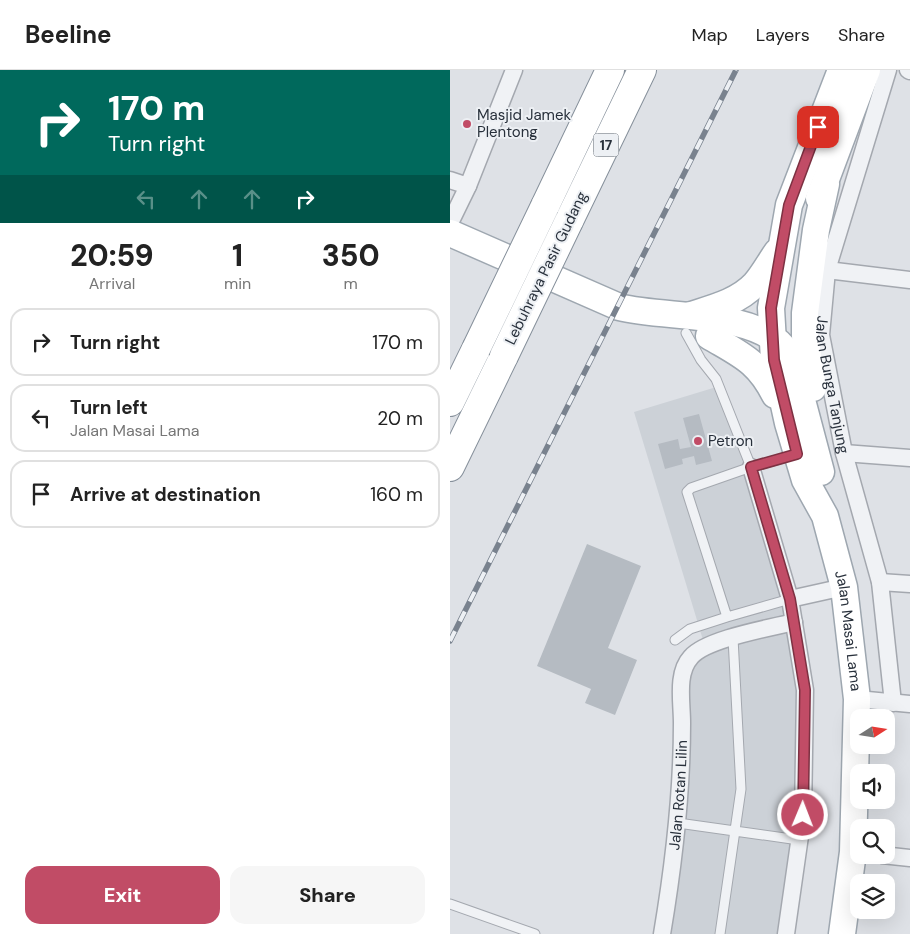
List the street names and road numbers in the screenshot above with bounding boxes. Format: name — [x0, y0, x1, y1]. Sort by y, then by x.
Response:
road number: 17 — [594, 134, 618, 156]
street label: Lebuhraya Pasir Gudang — [500, 188, 592, 348]
street label: Jalan Bunga Tanjung — [811, 315, 854, 455]
street label: Jalan Masai Lama — [830, 568, 866, 692]
street label: Jalan Rotan Lilin — [664, 740, 692, 851]

